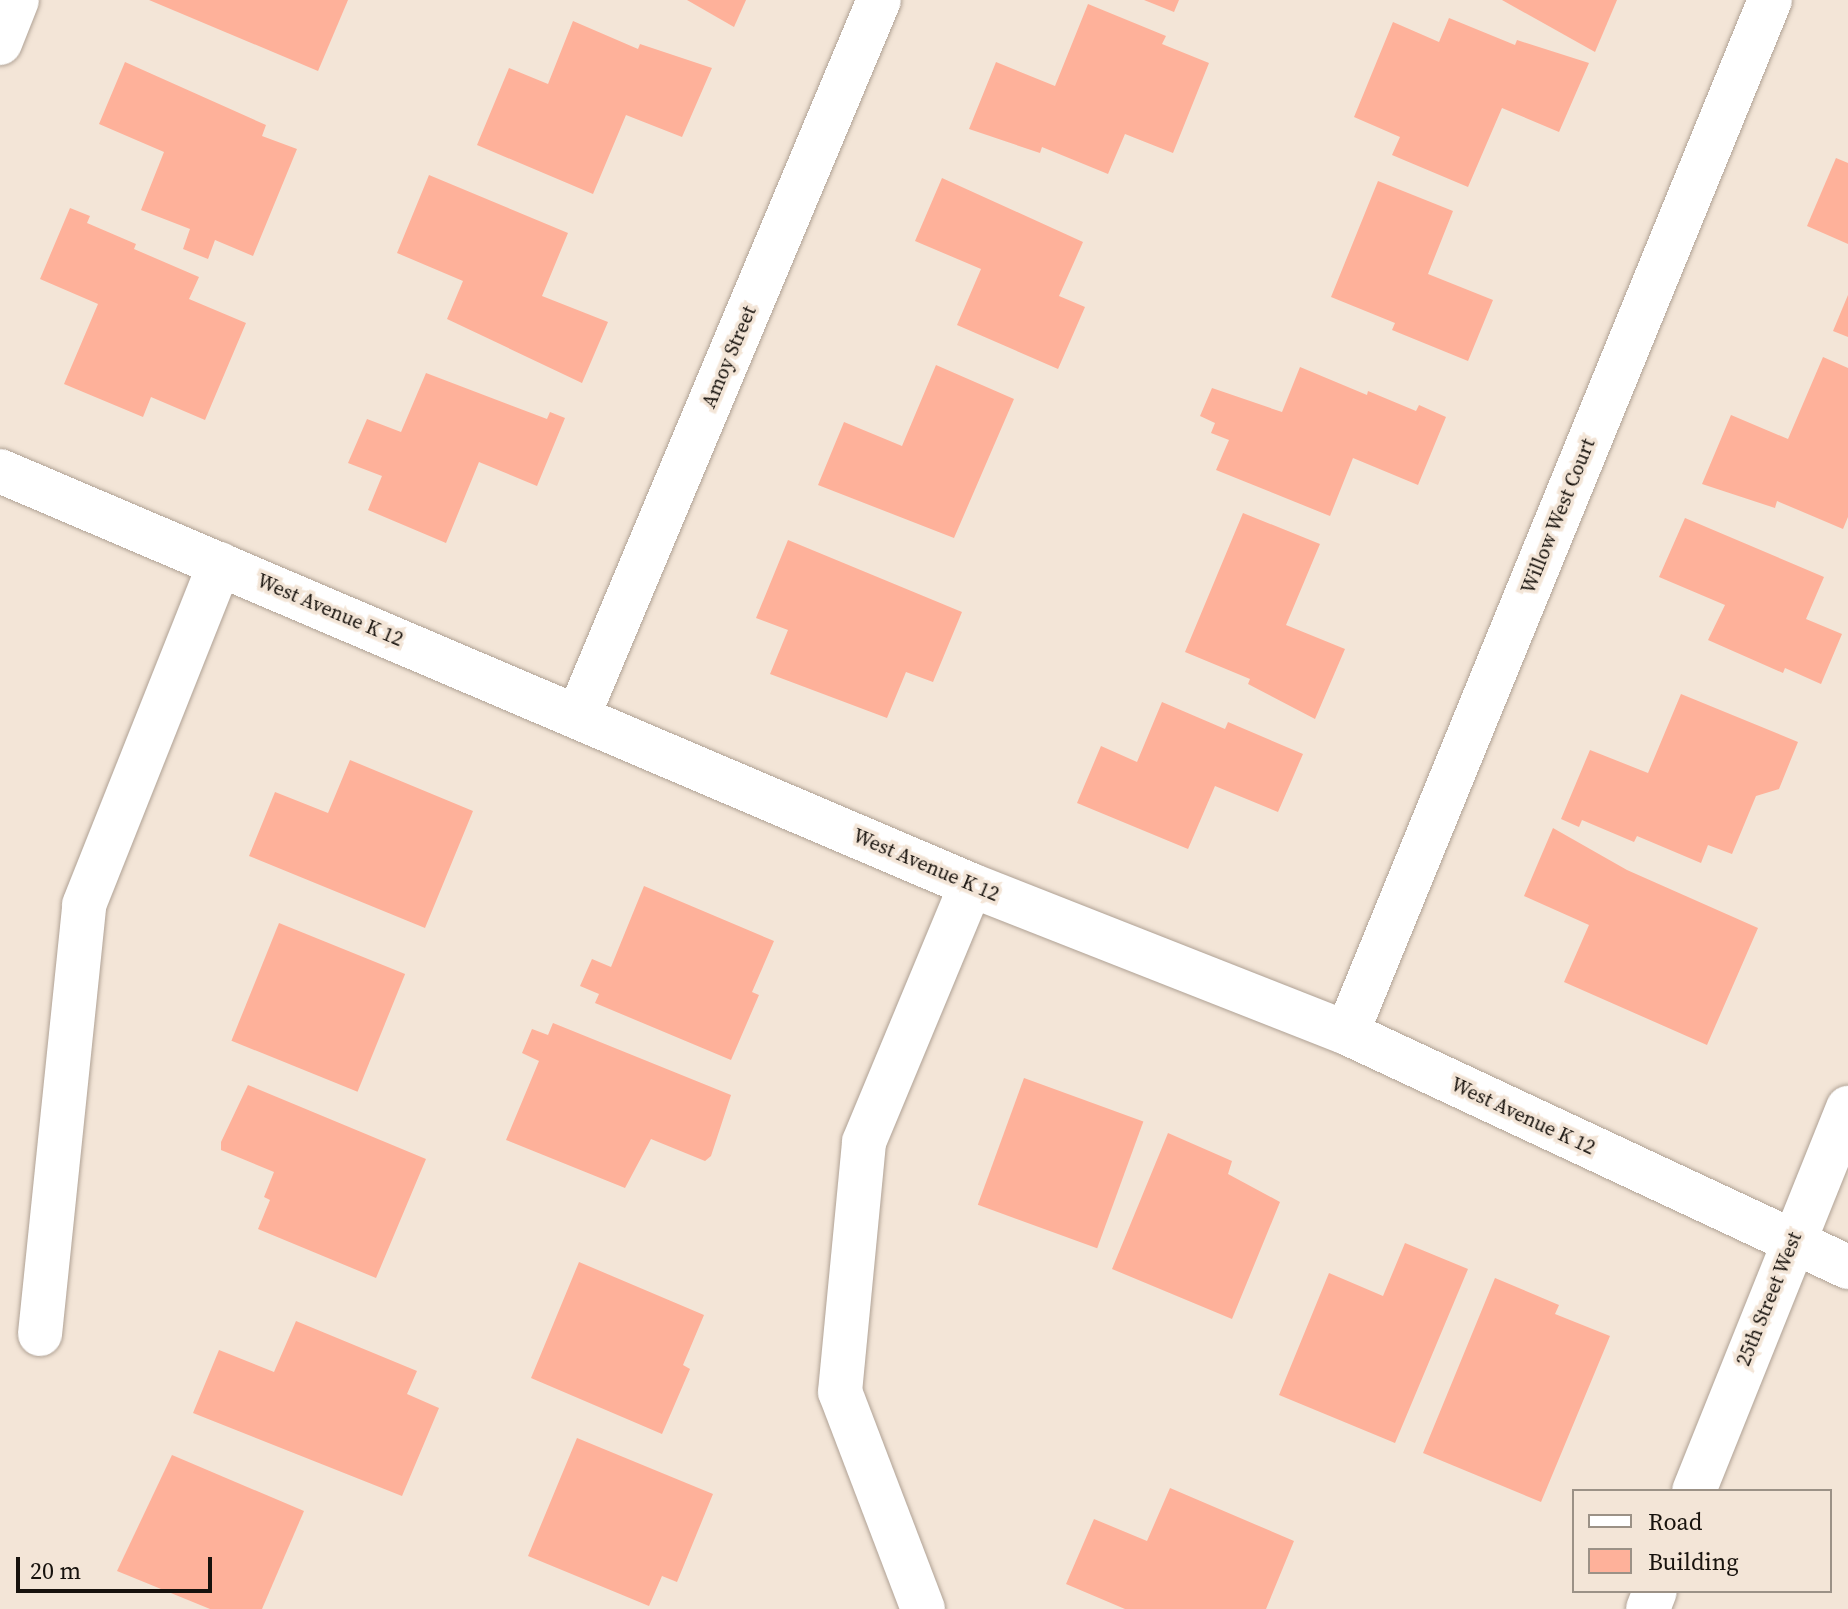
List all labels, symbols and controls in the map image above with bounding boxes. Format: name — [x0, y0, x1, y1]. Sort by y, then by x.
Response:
street label: Amoy Street — [697, 302, 761, 412]
street label: Willow West Court — [1516, 435, 1600, 597]
street label: West Avenue K 12 — [253, 568, 407, 652]
street label: West Avenue K 12 — [849, 823, 1003, 907]
street label: West Avenue K 12 — [1447, 1072, 1599, 1160]
street label: 25th Street West — [1731, 1228, 1807, 1370]
legend — [1572, 1489, 1832, 1593]
text: Road — [1648, 1505, 1702, 1538]
scale bar — [20, 1541, 216, 1591]
text: Building — [1648, 1545, 1739, 1578]
text: 20 m — [30, 1554, 81, 1587]

